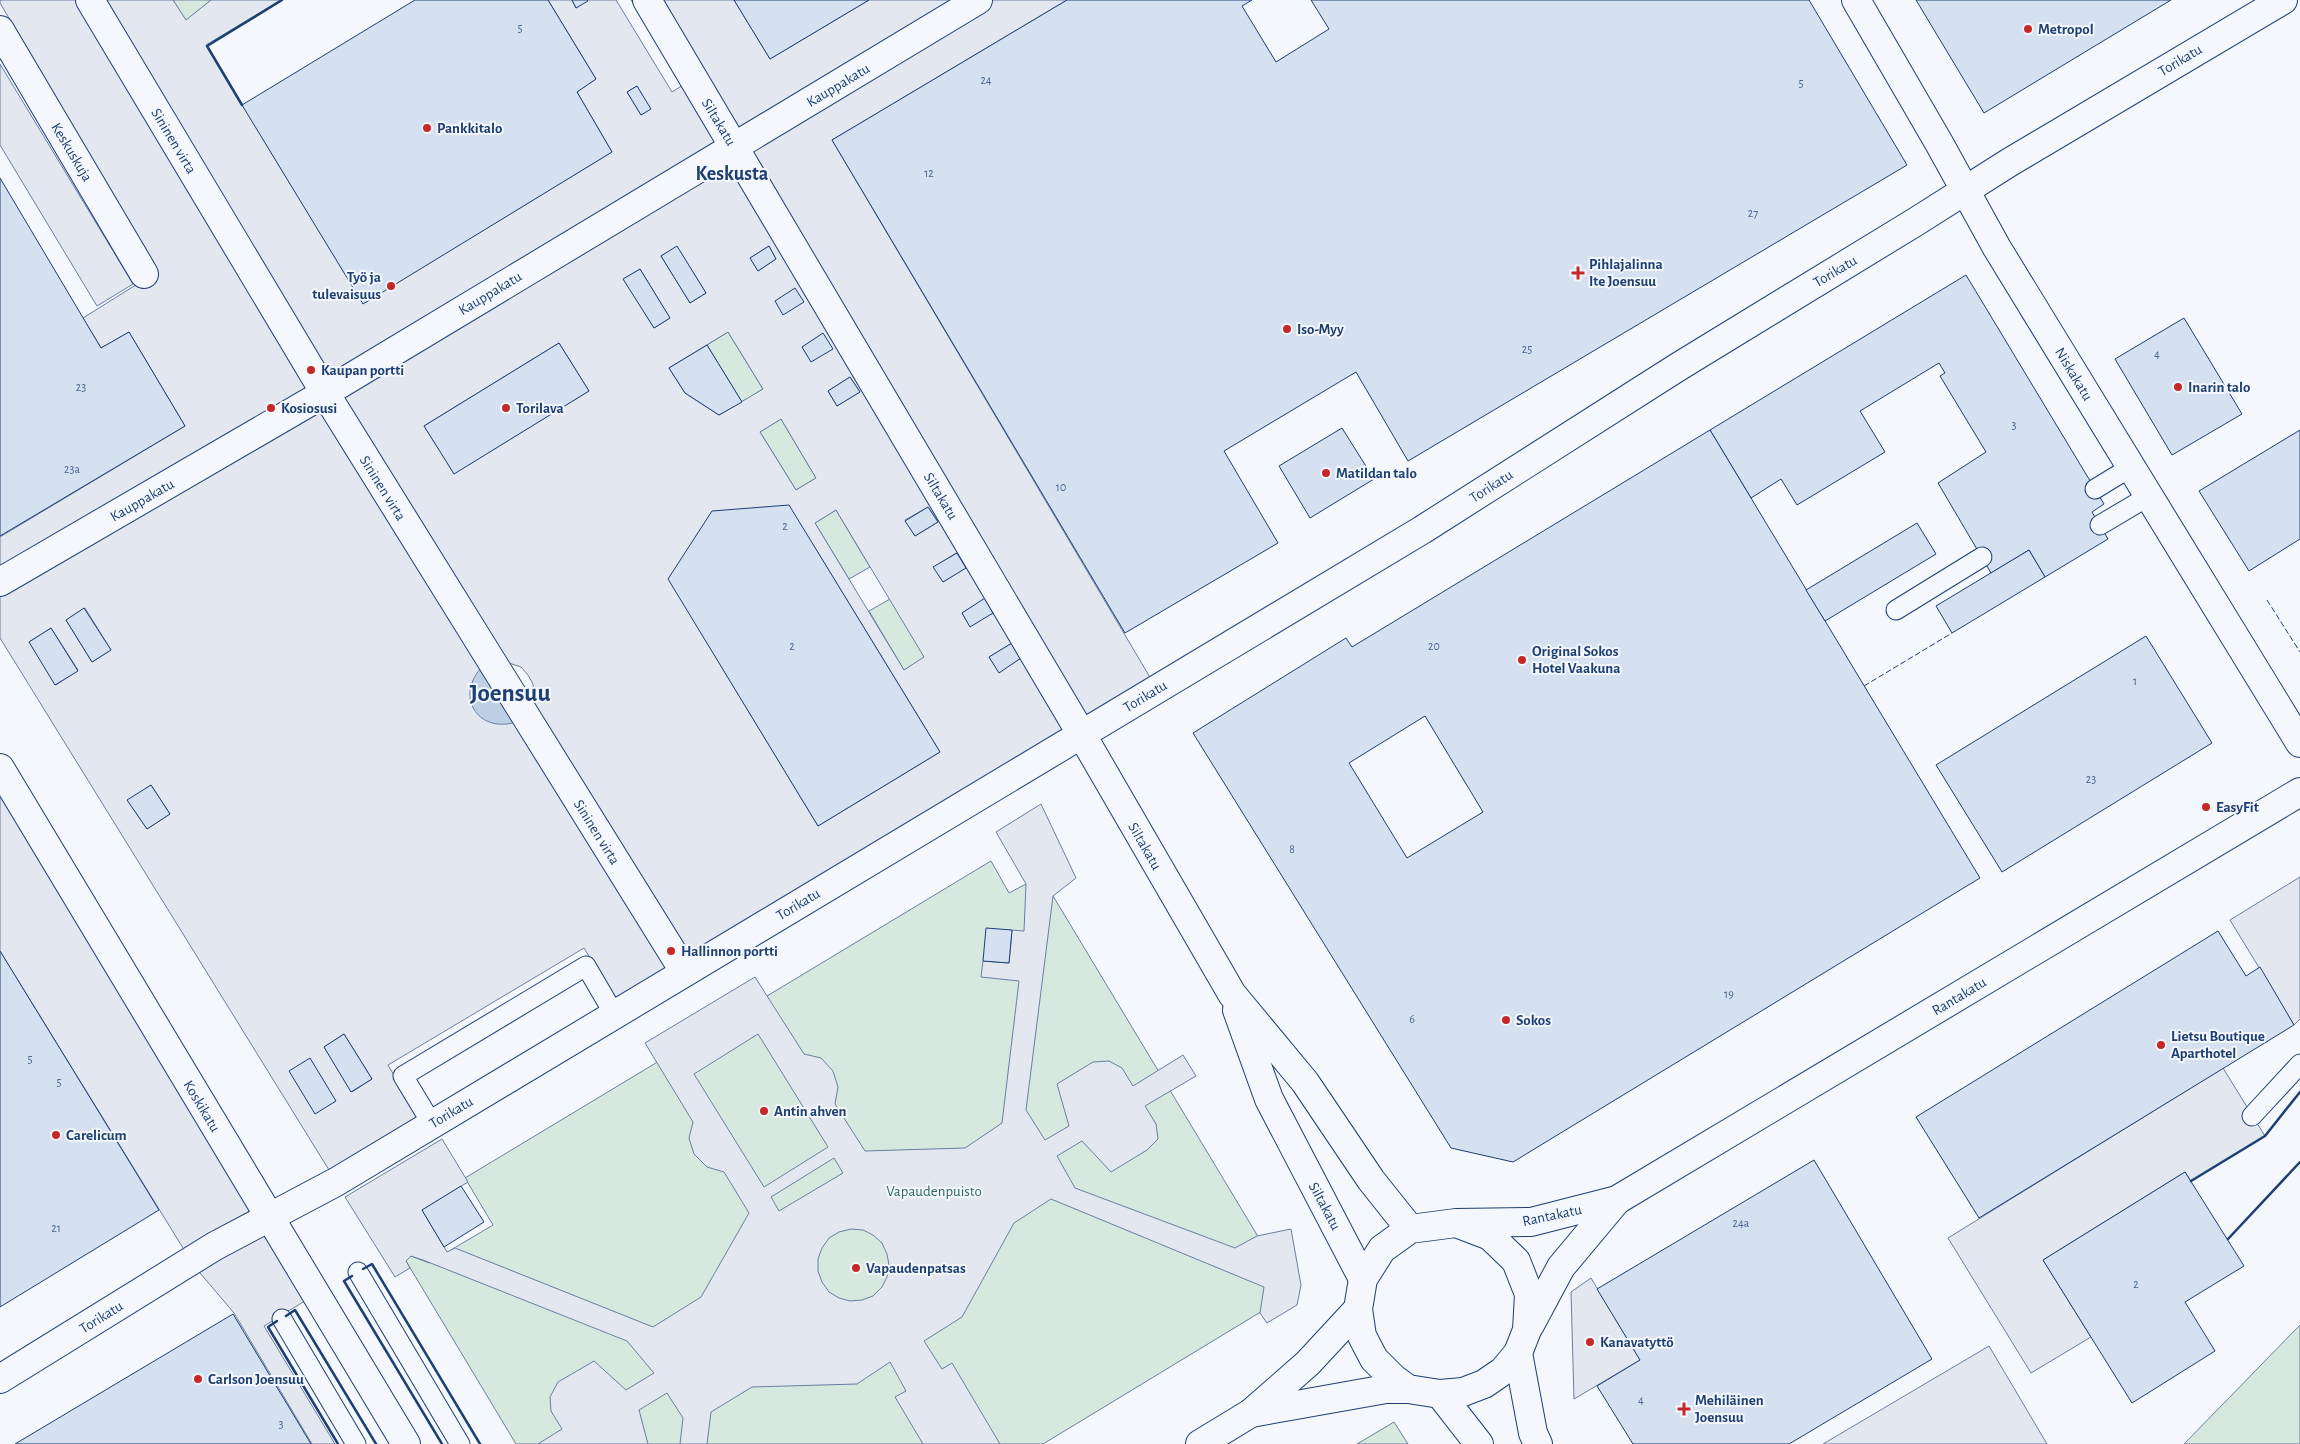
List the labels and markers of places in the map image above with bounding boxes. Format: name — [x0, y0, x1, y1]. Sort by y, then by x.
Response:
place label: Metropol — [2038, 22, 2094, 37]
marker: Metropol — [2022, 23, 2034, 35]
place label: Pankkitalo — [437, 121, 502, 136]
marker: Pankkitalo — [421, 122, 433, 134]
place label: Pihlajalinna Ite Joensuu — [1589, 257, 1663, 289]
marker: Pihlajalinna Ite Joensuu — [1571, 266, 1585, 280]
place label: Työ ja tulevaisuus — [312, 270, 381, 302]
marker: Työ ja tulevaisuus — [385, 280, 397, 292]
place label: Iso-Myy — [1297, 322, 1344, 337]
marker: Iso-Myy — [1281, 323, 1293, 335]
place label: Kaupan portti — [321, 363, 404, 378]
marker: Kaupan portti — [305, 364, 317, 376]
place label: Inarin talo — [2188, 380, 2250, 395]
marker: Inarin talo — [2172, 381, 2184, 393]
place label: Kosiosusi — [281, 401, 337, 416]
place label: Torilava — [516, 401, 564, 416]
marker: Kosiosusi — [265, 402, 277, 414]
marker: Torilava — [500, 402, 512, 414]
place label: Matildan talo — [1336, 466, 1417, 481]
marker: Matildan talo — [1320, 467, 1332, 479]
place label: Original Sokos Hotel Vaakuna — [1532, 644, 1620, 676]
marker: Original Sokos Hotel Vaakuna — [1516, 654, 1528, 666]
place label: EasyFit — [2216, 800, 2259, 815]
marker: EasyFit — [2200, 801, 2212, 813]
place label: Hallinnon portti — [681, 944, 778, 959]
marker: Hallinnon portti — [665, 945, 677, 957]
place label: Sokos — [1516, 1013, 1551, 1028]
marker: Sokos — [1500, 1014, 1512, 1026]
place label: Lietsu Boutique Aparthotel — [2171, 1029, 2265, 1061]
marker: Lietsu Boutique Aparthotel — [2155, 1039, 2167, 1051]
place label: Antin ahven — [774, 1104, 847, 1119]
marker: Antin ahven — [758, 1105, 770, 1117]
place label: Carelicum — [66, 1128, 127, 1143]
marker: Carelicum — [50, 1129, 62, 1141]
place label: Vapaudenpatsas — [866, 1261, 966, 1276]
marker: Vapaudenpatsas — [850, 1262, 862, 1274]
place label: Kanavatyttö — [1600, 1335, 1674, 1350]
marker: Kanavatyttö — [1584, 1336, 1596, 1348]
place label: Carlson Joensuu — [208, 1372, 304, 1387]
marker: Carlson Joensuu — [192, 1373, 204, 1385]
place label: Mehiläinen Joensuu — [1695, 1393, 1764, 1425]
marker: Mehiläinen Joensuu — [1677, 1402, 1691, 1416]

